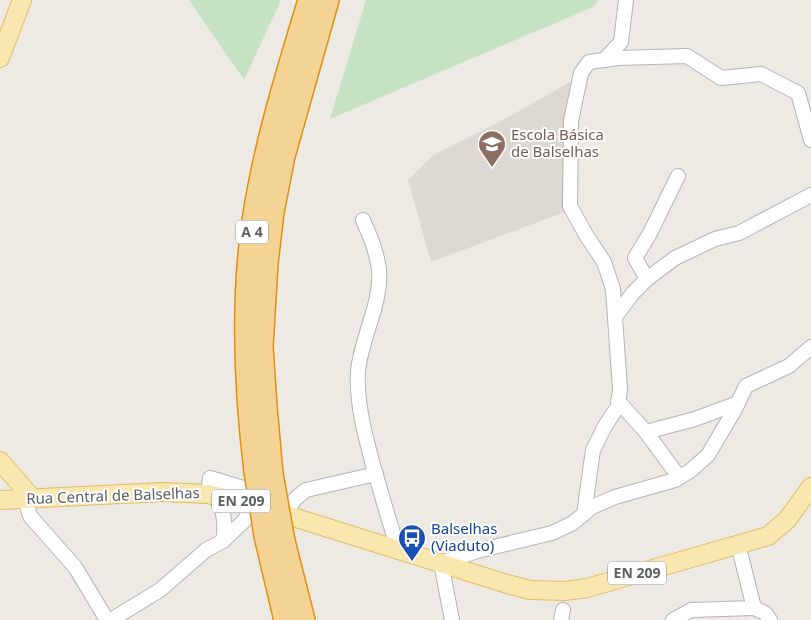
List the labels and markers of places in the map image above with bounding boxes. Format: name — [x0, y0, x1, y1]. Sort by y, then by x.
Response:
place label: Escola Básica de Balselhas — [511, 124, 604, 161]
school or university icon: Escola Básica de Balselhas — [477, 129, 507, 168]
place label: Balselhas (Viaduto) — [431, 518, 497, 555]
bus stop icon: Balselhas (Viaduto) — [397, 523, 427, 562]

